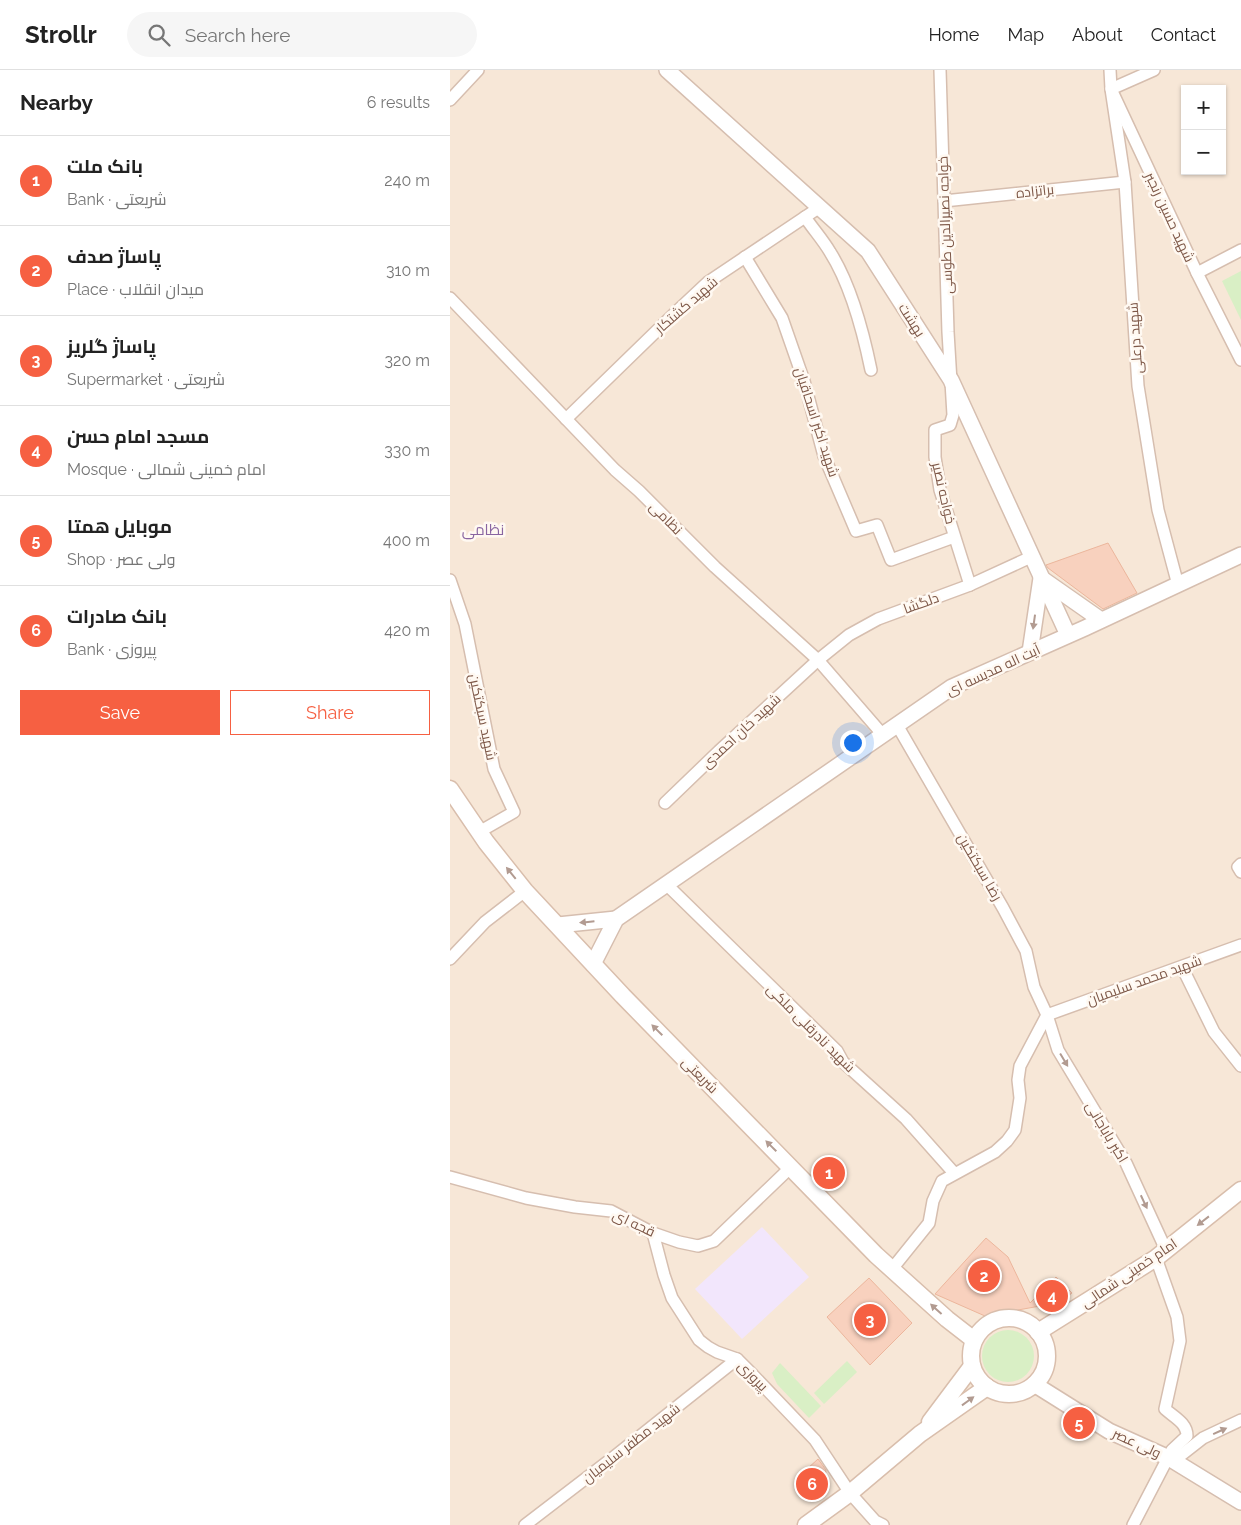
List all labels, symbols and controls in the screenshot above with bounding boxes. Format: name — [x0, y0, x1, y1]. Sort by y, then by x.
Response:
search box — [127, 12, 477, 57]
text: Strollr — [25, 20, 97, 49]
icon: search — [145, 21, 173, 49]
text: Search here — [185, 24, 290, 46]
text: Home — [928, 24, 979, 45]
text: Map — [1007, 24, 1044, 45]
text: About — [1072, 24, 1123, 45]
text: Contact — [1151, 24, 1216, 45]
map controls — [1181, 85, 1226, 175]
button: + — [1181, 85, 1226, 130]
text: Nearby — [20, 90, 93, 115]
text: 6 results — [367, 93, 430, 112]
button: − — [1181, 130, 1226, 175]
text: بانک ملت — [67, 155, 143, 177]
street label: خواجه نصیرالدین طوسی — [935, 156, 955, 294]
street label: شهید حسین رنجبر — [1142, 169, 1198, 265]
text: 1 — [32, 171, 40, 190]
text: 240 m — [384, 171, 430, 190]
street label: براتزاده — [1015, 181, 1055, 201]
text: Bank · شریعتی — [67, 190, 166, 209]
text: پاساژ صدف — [67, 245, 161, 267]
text: 2 — [31, 261, 41, 280]
text: 310 m — [386, 261, 430, 280]
street label: شهید کشتکار — [651, 273, 721, 337]
text: Place · میدان انقلاب — [67, 280, 204, 299]
street label: بهشت — [896, 300, 928, 340]
street label: شهید درعلی — [1125, 302, 1145, 374]
text: پاساژ گلریز — [67, 335, 156, 357]
text: 3 — [32, 351, 40, 370]
text: 320 m — [385, 351, 430, 370]
street label: شهید اکبر اسحاقیان — [792, 365, 842, 479]
text: Supermarket · شریعتی — [67, 370, 225, 389]
text: مسجد امام حسن — [67, 425, 209, 447]
text: 4 — [31, 441, 41, 460]
text: 330 m — [384, 441, 430, 460]
text: Mosque · امام خمینی شمالی — [67, 460, 266, 479]
street label: خواجه نصیر — [929, 460, 959, 526]
street label: نظامی — [646, 498, 686, 538]
text: موبایل همتا — [67, 515, 172, 537]
district label: نظامی — [462, 521, 504, 540]
text: 5 — [32, 531, 40, 550]
text: 400 m — [383, 531, 430, 550]
text: Shop · ولی عصر — [67, 550, 175, 569]
street label: دلگشا — [901, 589, 941, 617]
text: بانک صادرات — [67, 605, 167, 627]
one-way arrow — [1030, 615, 1038, 631]
text: 6 — [31, 621, 41, 640]
text: 420 m — [384, 621, 430, 640]
text: Bank · پیروزی — [67, 640, 156, 659]
street label: آیت اله مدیسه ای — [943, 641, 1043, 699]
street label: شهید سبکتکین — [466, 672, 500, 762]
button: Save — [20, 690, 220, 735]
button: Share — [230, 690, 430, 735]
street label: شهید خان احمدی — [698, 690, 784, 772]
your location — [840, 730, 866, 756]
street label: رضا سبکتکین — [954, 831, 1006, 903]
one-way arrow — [505, 867, 516, 880]
one-way arrow — [578, 918, 594, 926]
street label: شهید محمد سلیمیان — [1084, 952, 1204, 1008]
street label: شهید نادرقلی ملکی — [764, 981, 858, 1075]
one-way arrow — [651, 1025, 663, 1037]
street label: شریعتی — [679, 1054, 721, 1096]
one-way arrow — [1060, 1054, 1069, 1067]
street label: اکبر باباجانی — [1083, 1099, 1131, 1165]
one-way arrow — [765, 1141, 777, 1153]
pin: 1 — [813, 1154, 845, 1192]
one-way arrow — [1140, 1195, 1148, 1209]
street label: قجه ای — [610, 1206, 658, 1240]
one-way arrow — [1197, 1215, 1210, 1226]
street label: امام خمینی شمالی — [1078, 1235, 1181, 1313]
pin: 2 — [968, 1257, 1000, 1295]
pin: 4 — [1036, 1277, 1068, 1315]
pin: 3 — [854, 1301, 886, 1339]
one-way arrow — [931, 1303, 943, 1315]
street label: پیروزی — [733, 1358, 772, 1396]
one-way arrow — [961, 1395, 974, 1406]
street label: شهید مظفر سلیمیان — [579, 1400, 683, 1486]
pin: 5 — [1063, 1404, 1095, 1442]
street label: ولی عصر — [1109, 1424, 1164, 1461]
one-way arrow — [1213, 1426, 1227, 1434]
pin: 6 — [796, 1465, 828, 1503]

